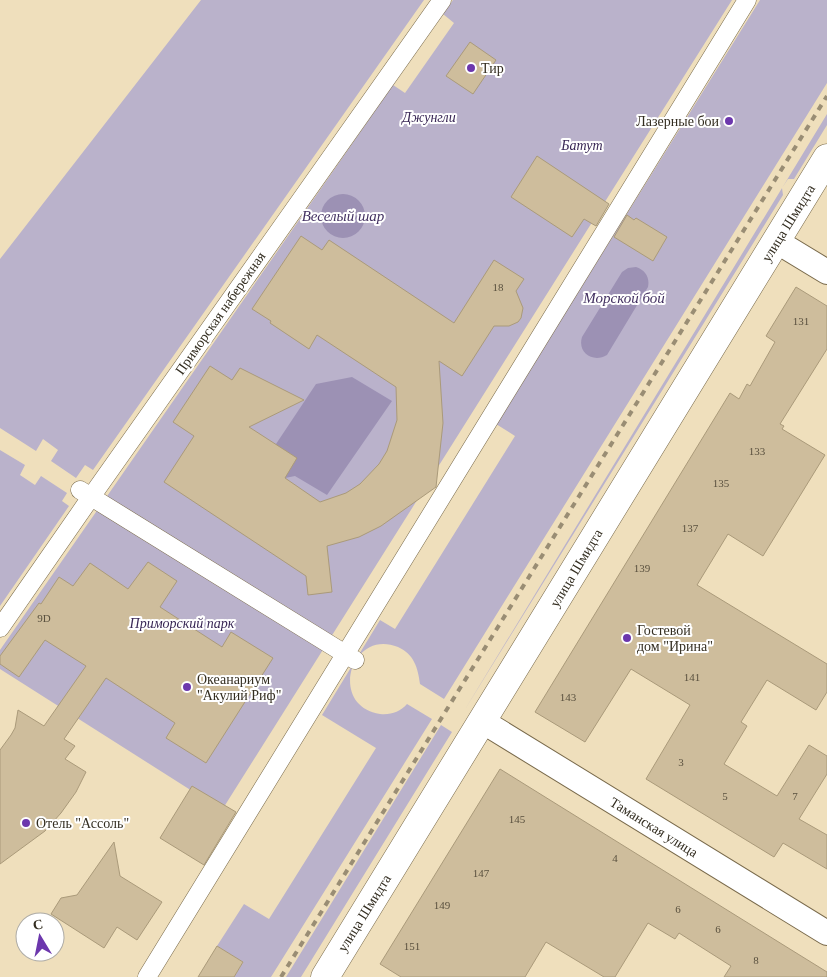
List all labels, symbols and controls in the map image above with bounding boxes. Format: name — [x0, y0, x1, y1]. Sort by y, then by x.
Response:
place label: Тир — [481, 61, 504, 76]
marker: Тир — [465, 62, 477, 74]
park label: Джунгли — [400, 110, 456, 125]
place label: Лазерные бои — [636, 114, 720, 129]
marker: Лазерные бои — [723, 115, 735, 127]
park label: Батут — [560, 138, 603, 153]
street label: улица Шмидта — [759, 181, 819, 265]
water label: Веселый шар — [302, 208, 385, 224]
street label: Приморская набережная — [172, 249, 269, 378]
house number: 18 — [493, 281, 504, 293]
water label: Морской бой — [582, 290, 665, 306]
house number: 131 — [793, 315, 809, 327]
house number: 133 — [749, 445, 766, 457]
house number: 135 — [713, 477, 730, 489]
house number: 137 — [682, 522, 699, 534]
street label: улица Шмидта — [547, 526, 606, 610]
house number: 139 — [634, 562, 651, 574]
house number: 9D — [37, 612, 51, 624]
park label: Приморский парк — [129, 616, 235, 631]
place label: Гостевой дом "Ирина" — [637, 623, 713, 654]
marker: Гостевой дом "Ирина" — [621, 632, 633, 644]
house number: 141 — [684, 671, 700, 683]
place label: Океанариум "Акулий Риф" — [197, 672, 281, 703]
marker: Океанариум "Акулий Риф" — [181, 681, 193, 693]
house number: 143 — [560, 691, 577, 703]
house number: 3 — [678, 756, 684, 768]
house number: 5 — [722, 790, 728, 802]
house number: 7 — [792, 790, 798, 802]
street label: Таманская улица — [607, 794, 701, 861]
house number: 145 — [509, 813, 526, 825]
place label: Отель "Ассоль" — [36, 816, 129, 831]
marker: Отель "Ассоль" — [20, 817, 32, 829]
house number: 4 — [612, 852, 618, 864]
house number: 147 — [473, 867, 490, 879]
street label: улица Шмидта — [335, 871, 395, 955]
house number: 149 — [434, 899, 451, 911]
house number: 6 — [675, 903, 681, 915]
north arrow — [15, 912, 65, 962]
text: С — [32, 916, 44, 933]
house number: 6 — [715, 923, 721, 935]
house number: 151 — [404, 940, 420, 952]
house number: 8 — [753, 954, 759, 966]

